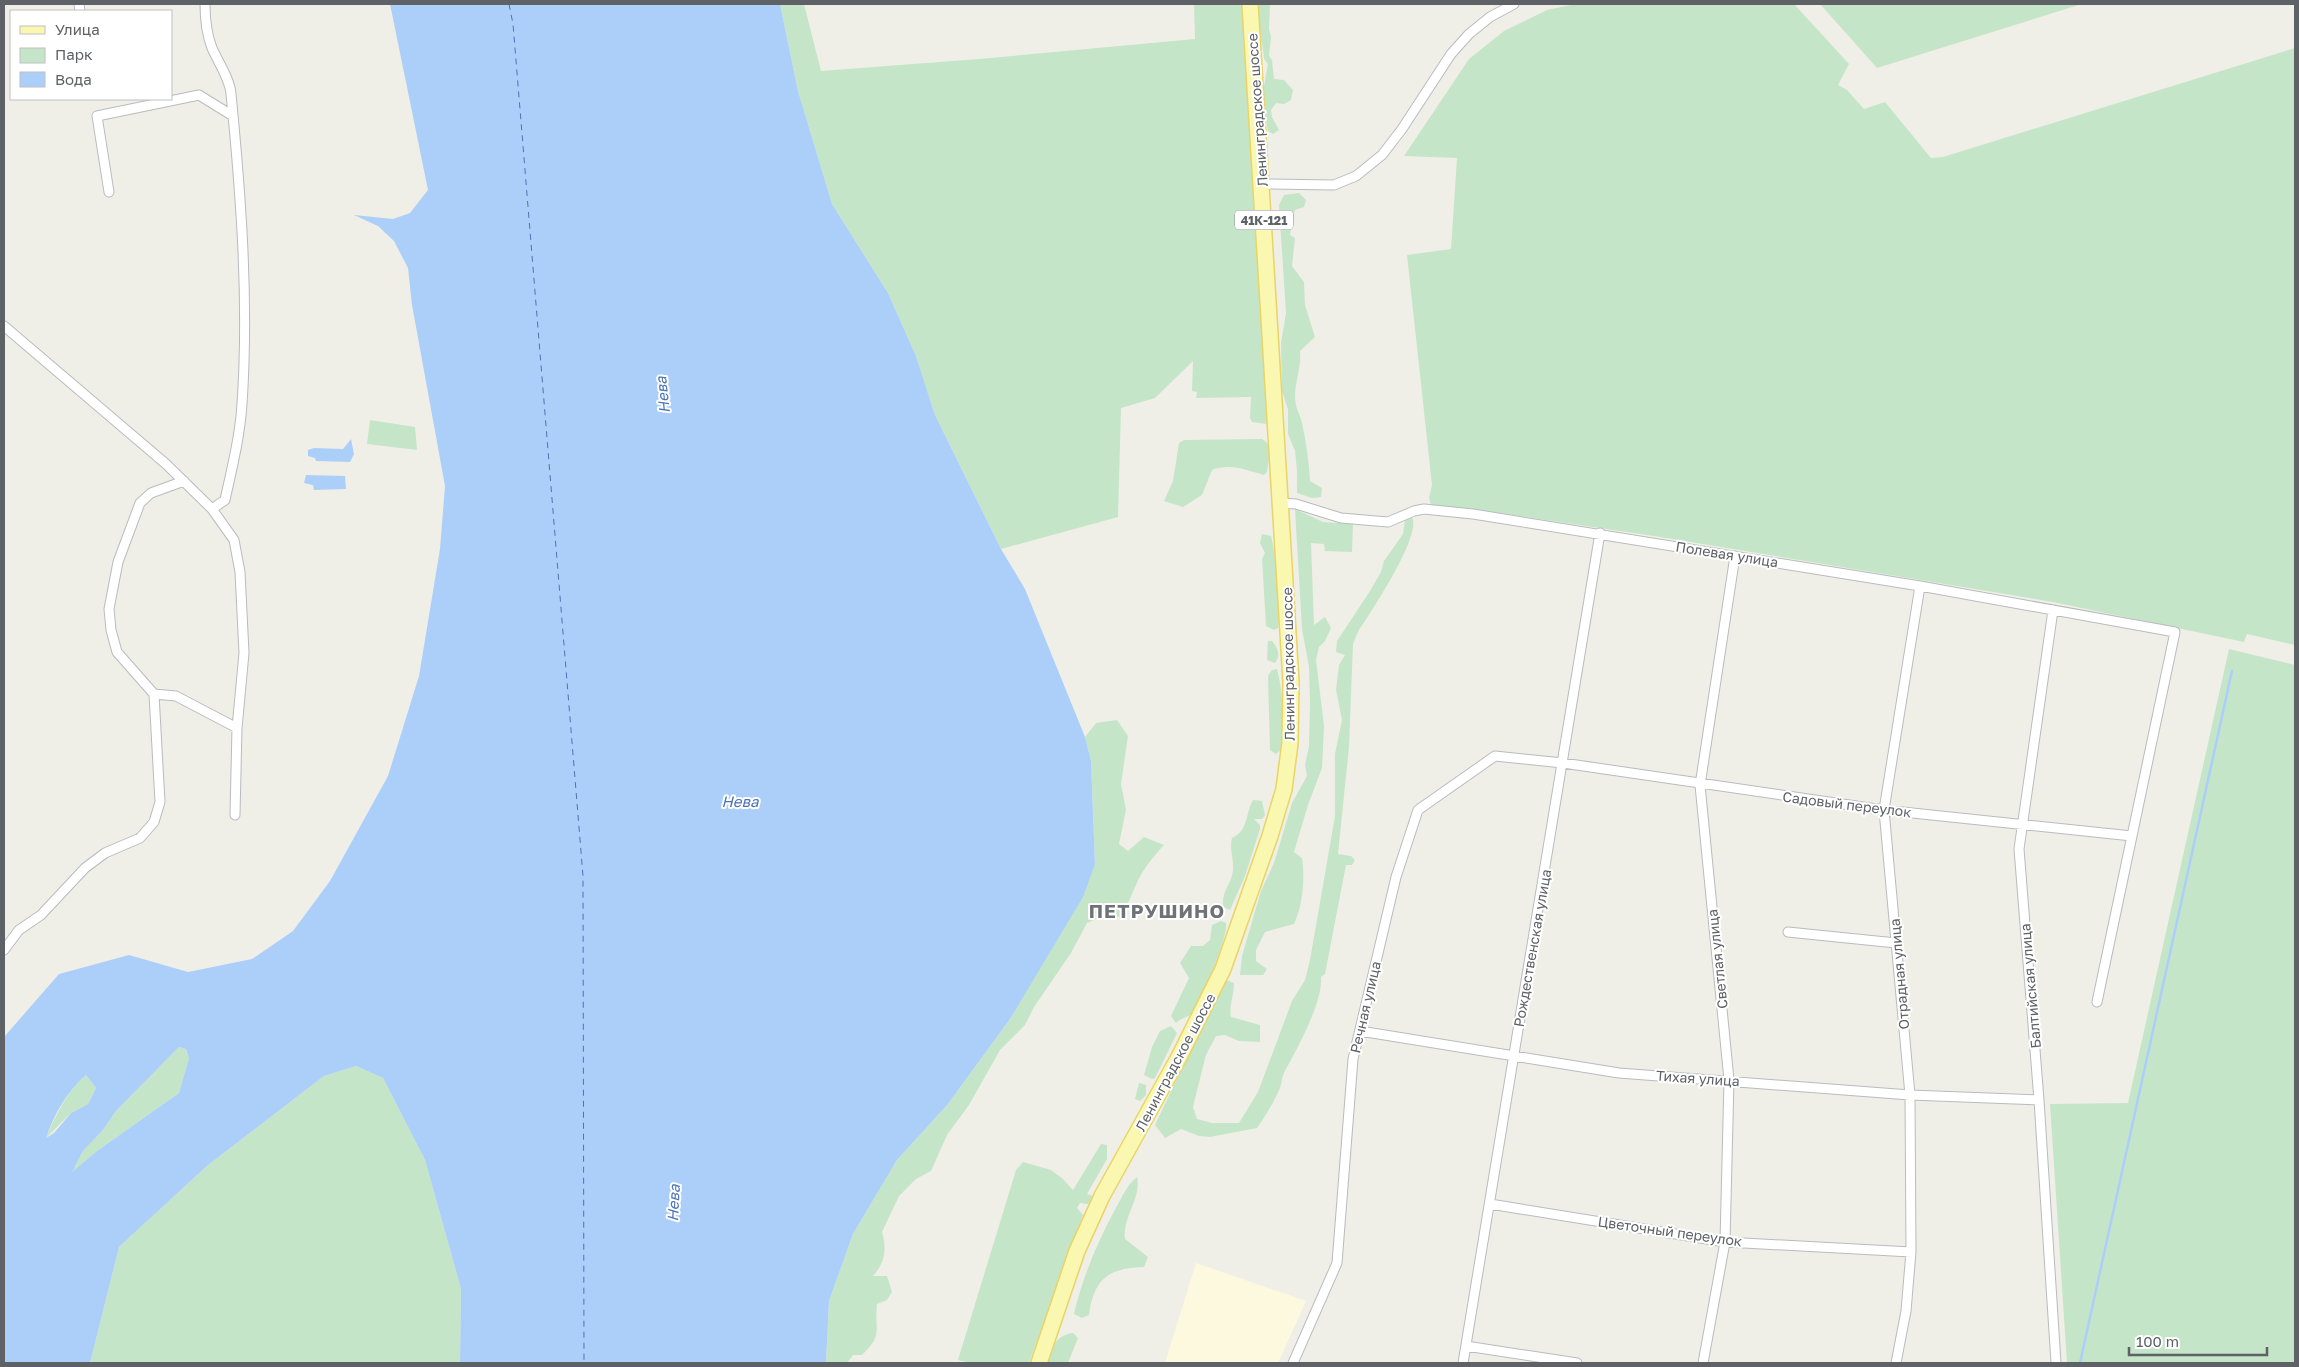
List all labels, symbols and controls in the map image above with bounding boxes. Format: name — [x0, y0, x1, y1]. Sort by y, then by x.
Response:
legend — [10, 10, 172, 100]
text: Улица — [55, 20, 100, 38]
street label: Ленинградское шоссе — [1243, 33, 1271, 187]
text: Парк — [55, 45, 93, 63]
text: Вода — [55, 70, 92, 88]
road number: 41К-121 — [1235, 210, 1293, 230]
water label: Нева — [651, 375, 673, 414]
street label: Полевая улица — [1675, 538, 1779, 570]
street label: Ленинградское шоссе — [1278, 587, 1298, 741]
street label: Садовый переулок — [1782, 788, 1912, 820]
water label: Нева — [721, 792, 759, 810]
street label: Рождественская улица — [1510, 868, 1554, 1028]
district label: ПЕТРУШИНО — [1089, 899, 1225, 922]
street label: Светлая улица — [1703, 908, 1731, 1010]
street label: Отрадная улица — [1886, 918, 1912, 1030]
street label: Балтийская улица — [2016, 923, 2044, 1049]
street label: Речная улица — [1346, 959, 1384, 1055]
street label: Ленинградское шоссе — [1131, 990, 1219, 1134]
street label: Тихая улица — [1656, 1067, 1740, 1089]
water label: Нева — [663, 1184, 683, 1222]
street label: Цветочный переулок — [1597, 1212, 1743, 1250]
scale bar — [2129, 1324, 2266, 1356]
text: 100 m — [2136, 1332, 2179, 1350]

